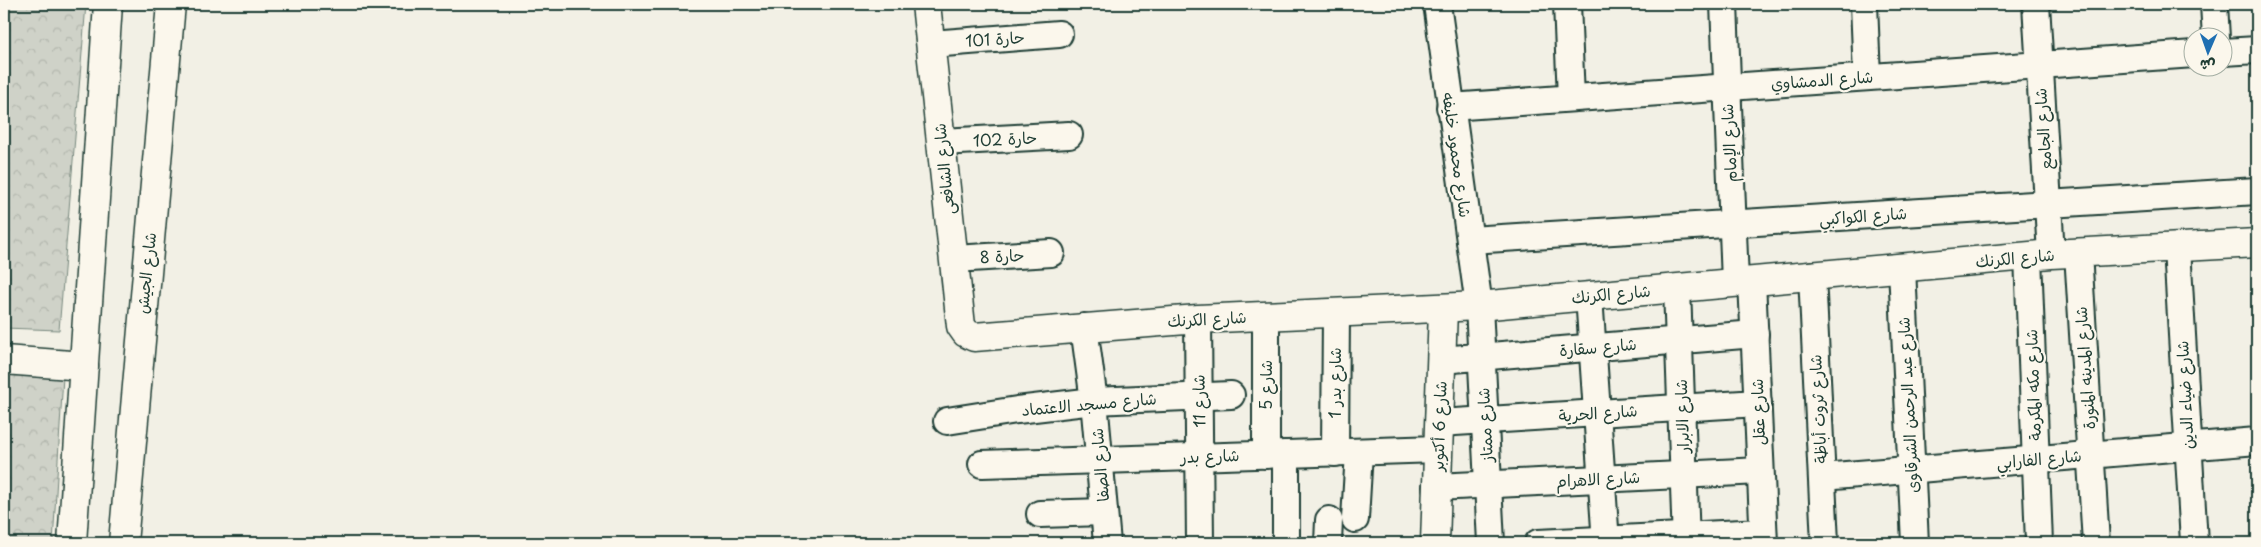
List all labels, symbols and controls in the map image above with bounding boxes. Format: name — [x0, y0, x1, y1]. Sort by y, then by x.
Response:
street label: حارة 101 — [964, 24, 1026, 52]
north arrow — [2184, 28, 2234, 78]
text: ش — [2199, 55, 2216, 76]
street label: شارع الدمشاوي — [1770, 63, 1874, 96]
street label: شارع الجامع — [2027, 87, 2058, 171]
street label: شارع محمود خليفه — [1436, 91, 1479, 219]
street label: شارع الإمام — [1714, 103, 1744, 183]
street label: شارع الشافعى — [926, 122, 961, 216]
street label: حارة 102 — [972, 124, 1038, 152]
street label: شارع الكواكبي — [1818, 200, 1908, 234]
street label: شارع الجيش — [129, 231, 162, 315]
street label: حارة 8 — [979, 242, 1025, 268]
street label: شارع الكرنك — [1974, 242, 2056, 273]
street label: شارع الكرنك — [1570, 278, 1652, 309]
street label: شارع الكرنك — [1167, 304, 1247, 333]
street label: شارع المدينه المنورة — [2068, 306, 2101, 430]
street label: شارع عبد الرحمن الشرقاوى — [1890, 316, 1925, 494]
street label: شارع مكه المكرمة — [2018, 329, 2047, 441]
street label: شارع سقارة — [1558, 331, 1638, 362]
street label: شارع ضياء الدين — [2169, 340, 2200, 450]
street label: شارع بدر 1 — [1322, 347, 1347, 419]
street label: شارع ثروت أباظة — [1802, 354, 1833, 464]
street label: شارع 5 — [1253, 360, 1278, 410]
street label: شارع 11 — [1186, 374, 1211, 428]
street label: شارع عقل — [1744, 378, 1771, 446]
street label: شارع الابرار — [1668, 379, 1695, 455]
street label: شارع 6 أكتوبر — [1424, 380, 1453, 474]
street label: شارع مسجد الاعتماد — [1020, 385, 1158, 422]
street label: شارع ممتاز — [1470, 387, 1499, 465]
street label: شارع الحرية — [1558, 397, 1638, 428]
street label: شارع الصفا — [1084, 427, 1115, 503]
street label: شارع بدر — [1178, 442, 1240, 469]
street label: شارع الفارابي — [1995, 442, 2083, 478]
street label: شارع الاهرام — [1555, 464, 1641, 494]

